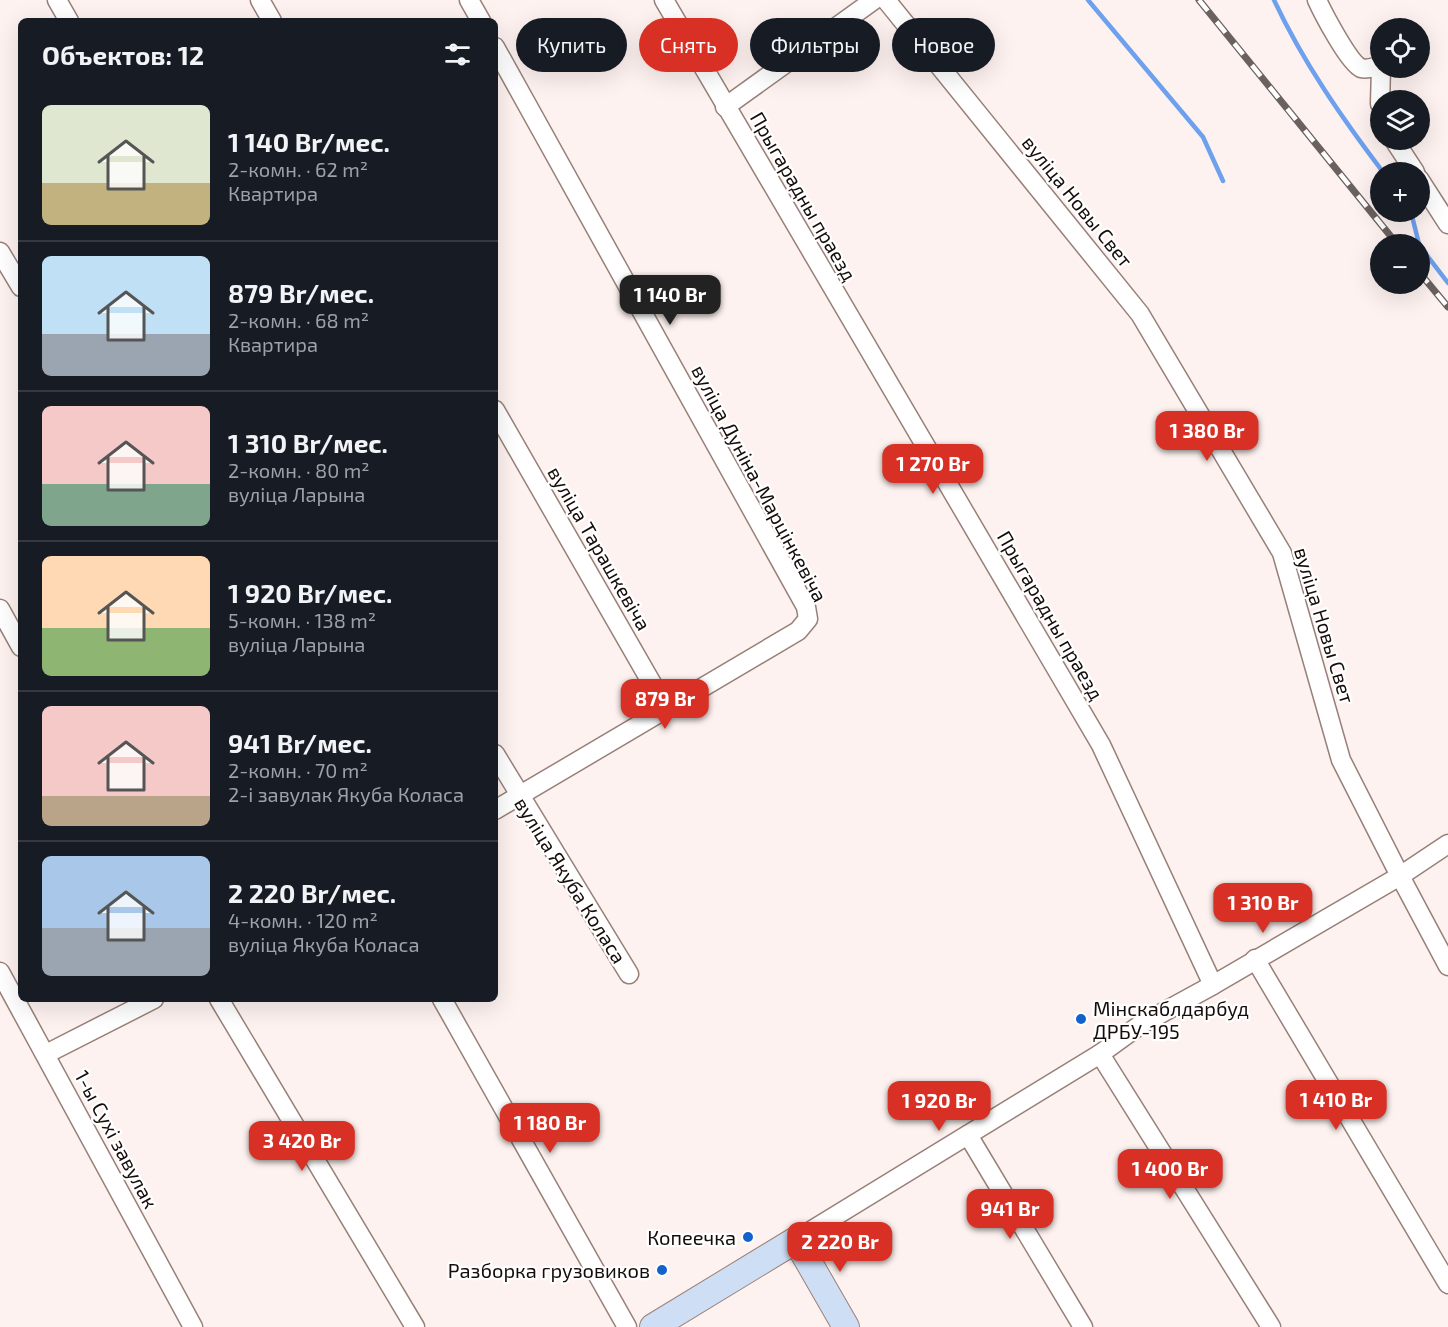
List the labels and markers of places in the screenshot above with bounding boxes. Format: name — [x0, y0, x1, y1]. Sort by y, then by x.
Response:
pin: 1 140 Br — [608, 275, 732, 326]
pin: 1 380 Br — [1145, 411, 1269, 462]
pin: 1 270 Br — [871, 444, 995, 495]
pin: 879 Br — [616, 679, 714, 730]
pin: 1 310 Br — [1201, 883, 1325, 934]
place label: Мінскаблдарбуд ДРБУ-195 — [1093, 996, 1249, 1043]
marker: Мінскаблдарбуд ДРБУ-195 — [1074, 1012, 1088, 1026]
pin: 1 410 Br — [1274, 1080, 1398, 1131]
pin: 1 920 Br — [877, 1081, 1001, 1132]
pin: 1 180 Br — [488, 1103, 612, 1154]
pin: 3 420 Br — [240, 1121, 364, 1172]
pin: 1 400 Br — [1108, 1149, 1232, 1200]
pin: 941 Br — [961, 1189, 1059, 1240]
pin: 2 220 Br — [778, 1222, 902, 1273]
place label: Копеечка — [647, 1225, 736, 1249]
marker: Копеечка — [741, 1230, 755, 1244]
place label: Разборка грузовиков — [448, 1258, 650, 1283]
marker: Разборка грузовиков — [655, 1263, 669, 1277]

